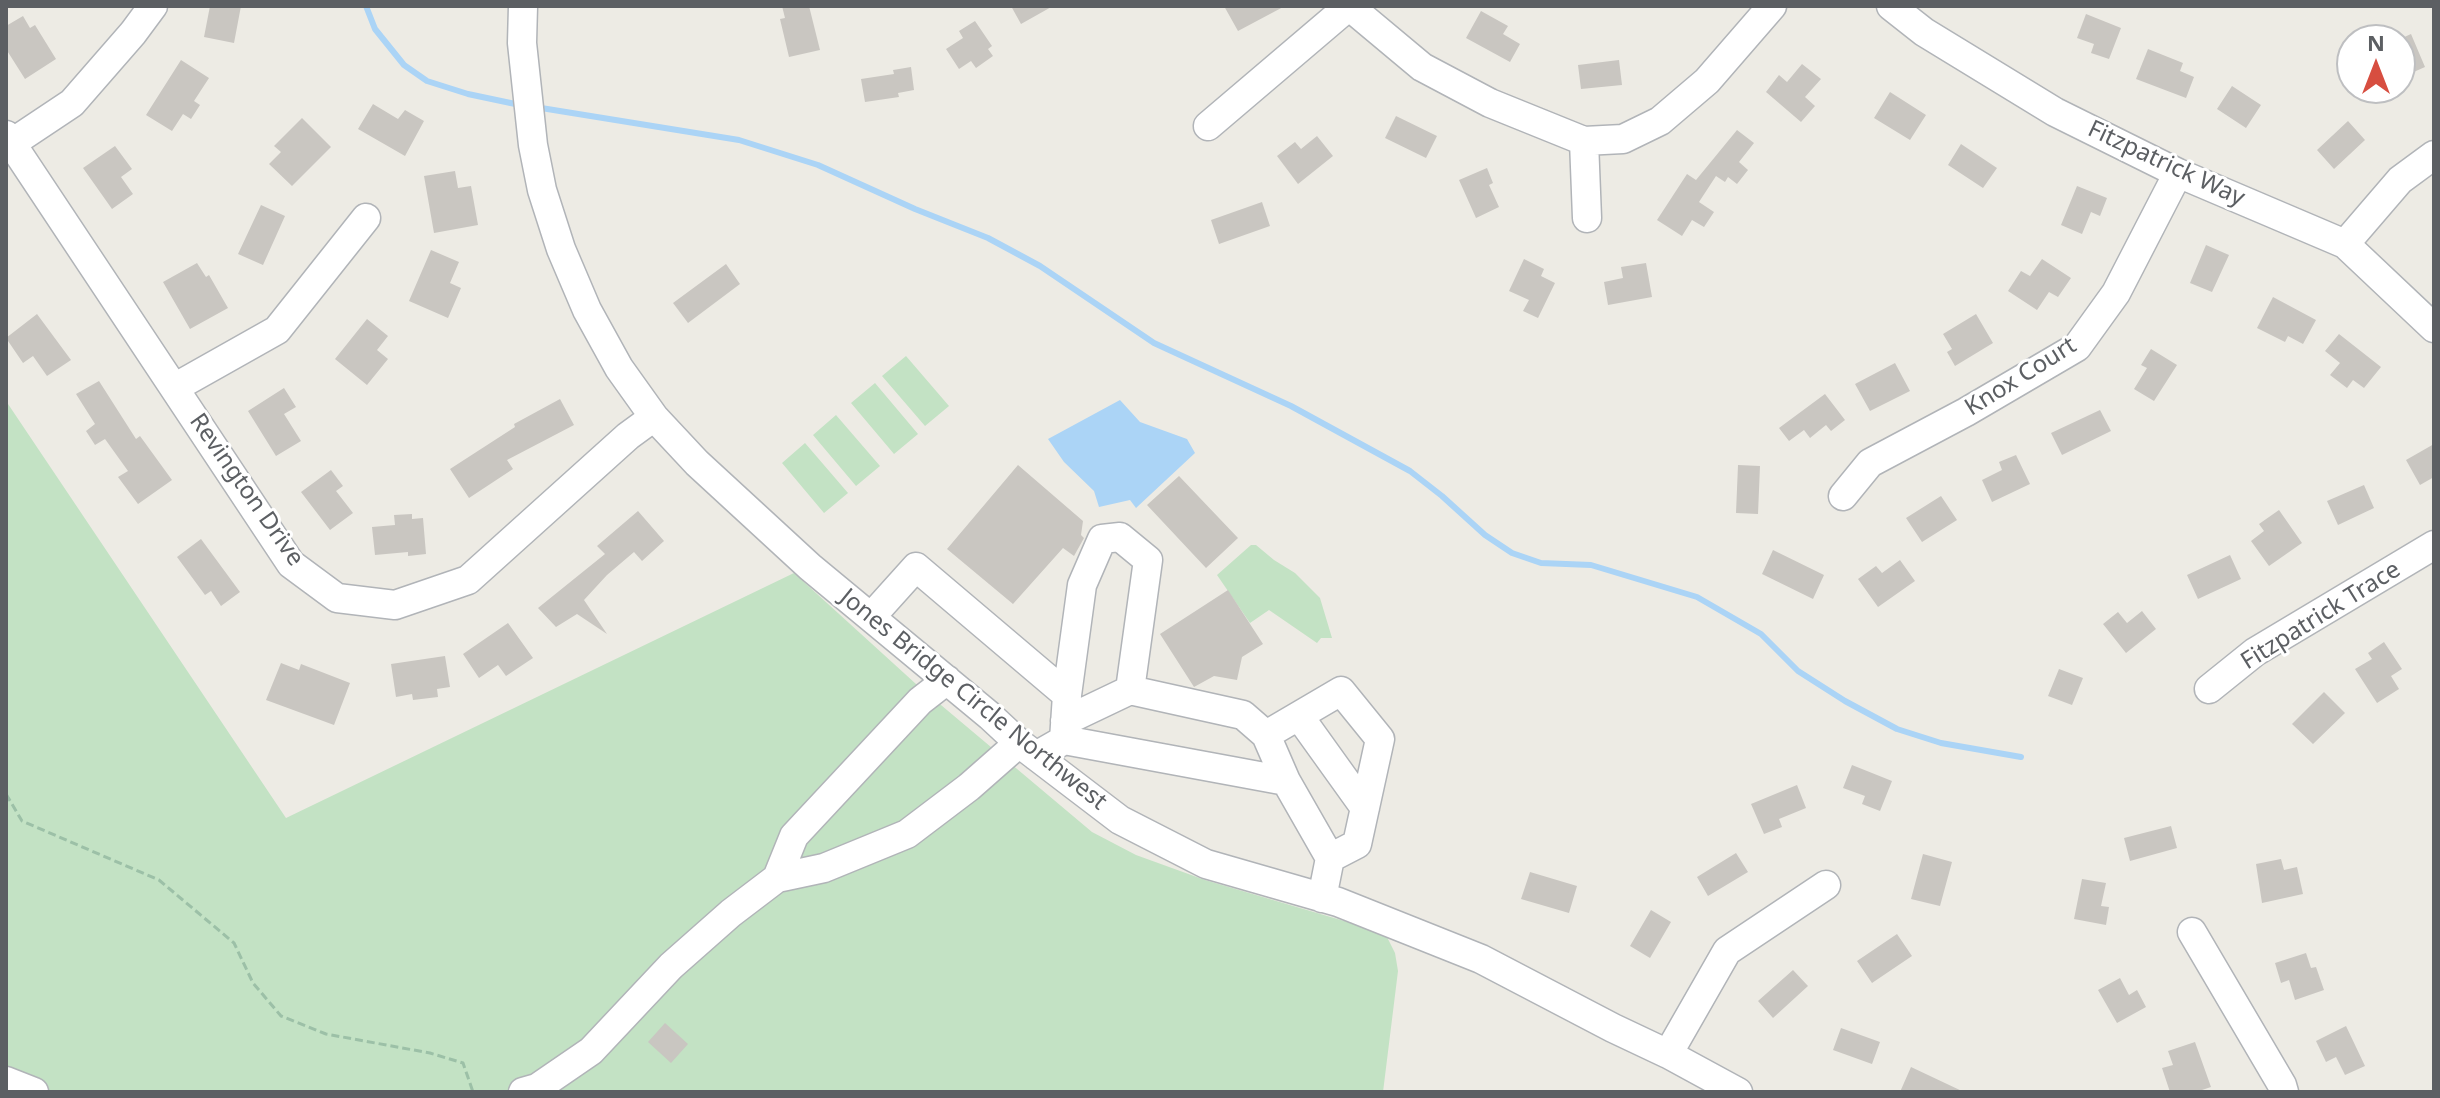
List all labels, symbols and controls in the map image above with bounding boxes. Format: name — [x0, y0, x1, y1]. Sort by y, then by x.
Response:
north arrow — [2336, 24, 2416, 104]
text: N — [2367, 27, 2385, 57]
street label: Fitzpatrick Way — [2083, 115, 2249, 213]
street label: Knox Court — [1960, 331, 2082, 423]
street label: Revington Drive — [183, 408, 309, 572]
street label: Fitzpatrick Trace — [2236, 555, 2406, 677]
street label: Jones Bridge Circle Northwest — [834, 583, 1112, 817]

